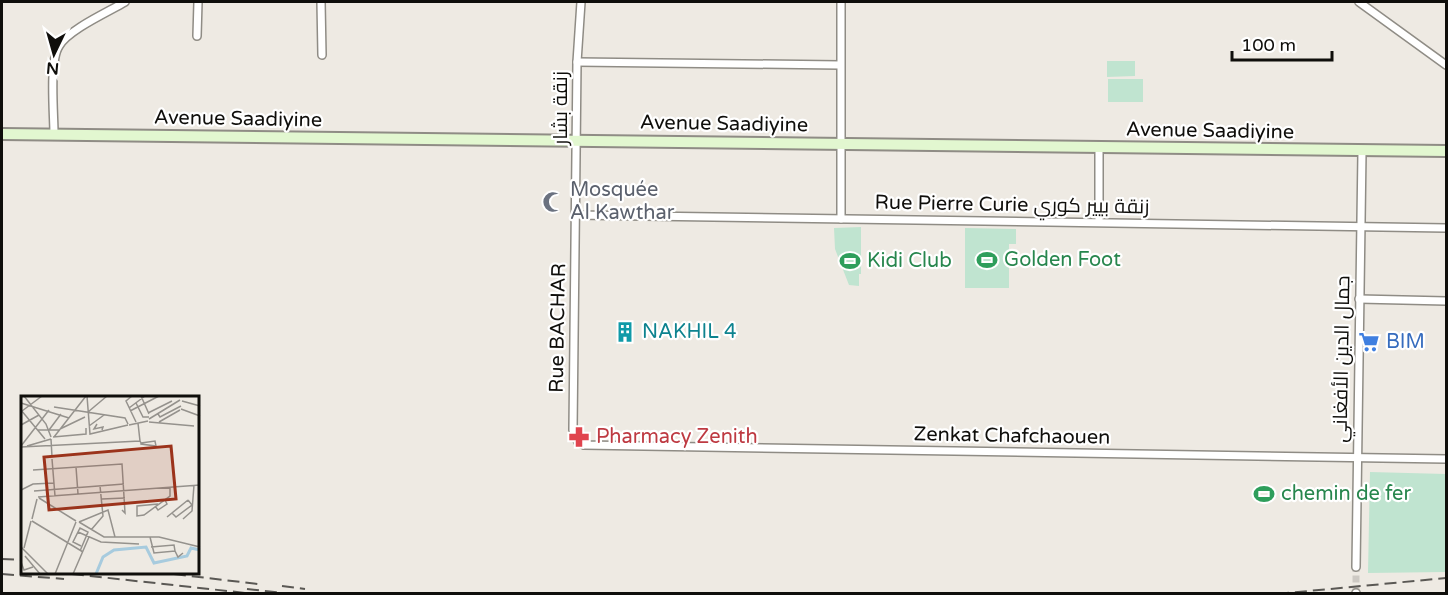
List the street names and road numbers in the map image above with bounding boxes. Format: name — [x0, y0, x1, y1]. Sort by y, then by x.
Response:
street label: زنقة بشار — [549, 71, 573, 146]
street label: Avenue Saadiyine — [154, 106, 322, 132]
street label: Avenue Saadiyine — [640, 111, 808, 137]
street label: Avenue Saadiyine — [1126, 118, 1294, 144]
street label: Rue Pierre Curie زنقة بيير كوري — [874, 191, 1150, 222]
street label: Rue BACHAR — [545, 263, 571, 393]
street label: جمال الدين الأفغاني — [1329, 275, 1358, 443]
street label: Zenkat Chafchaouen — [913, 422, 1111, 450]

